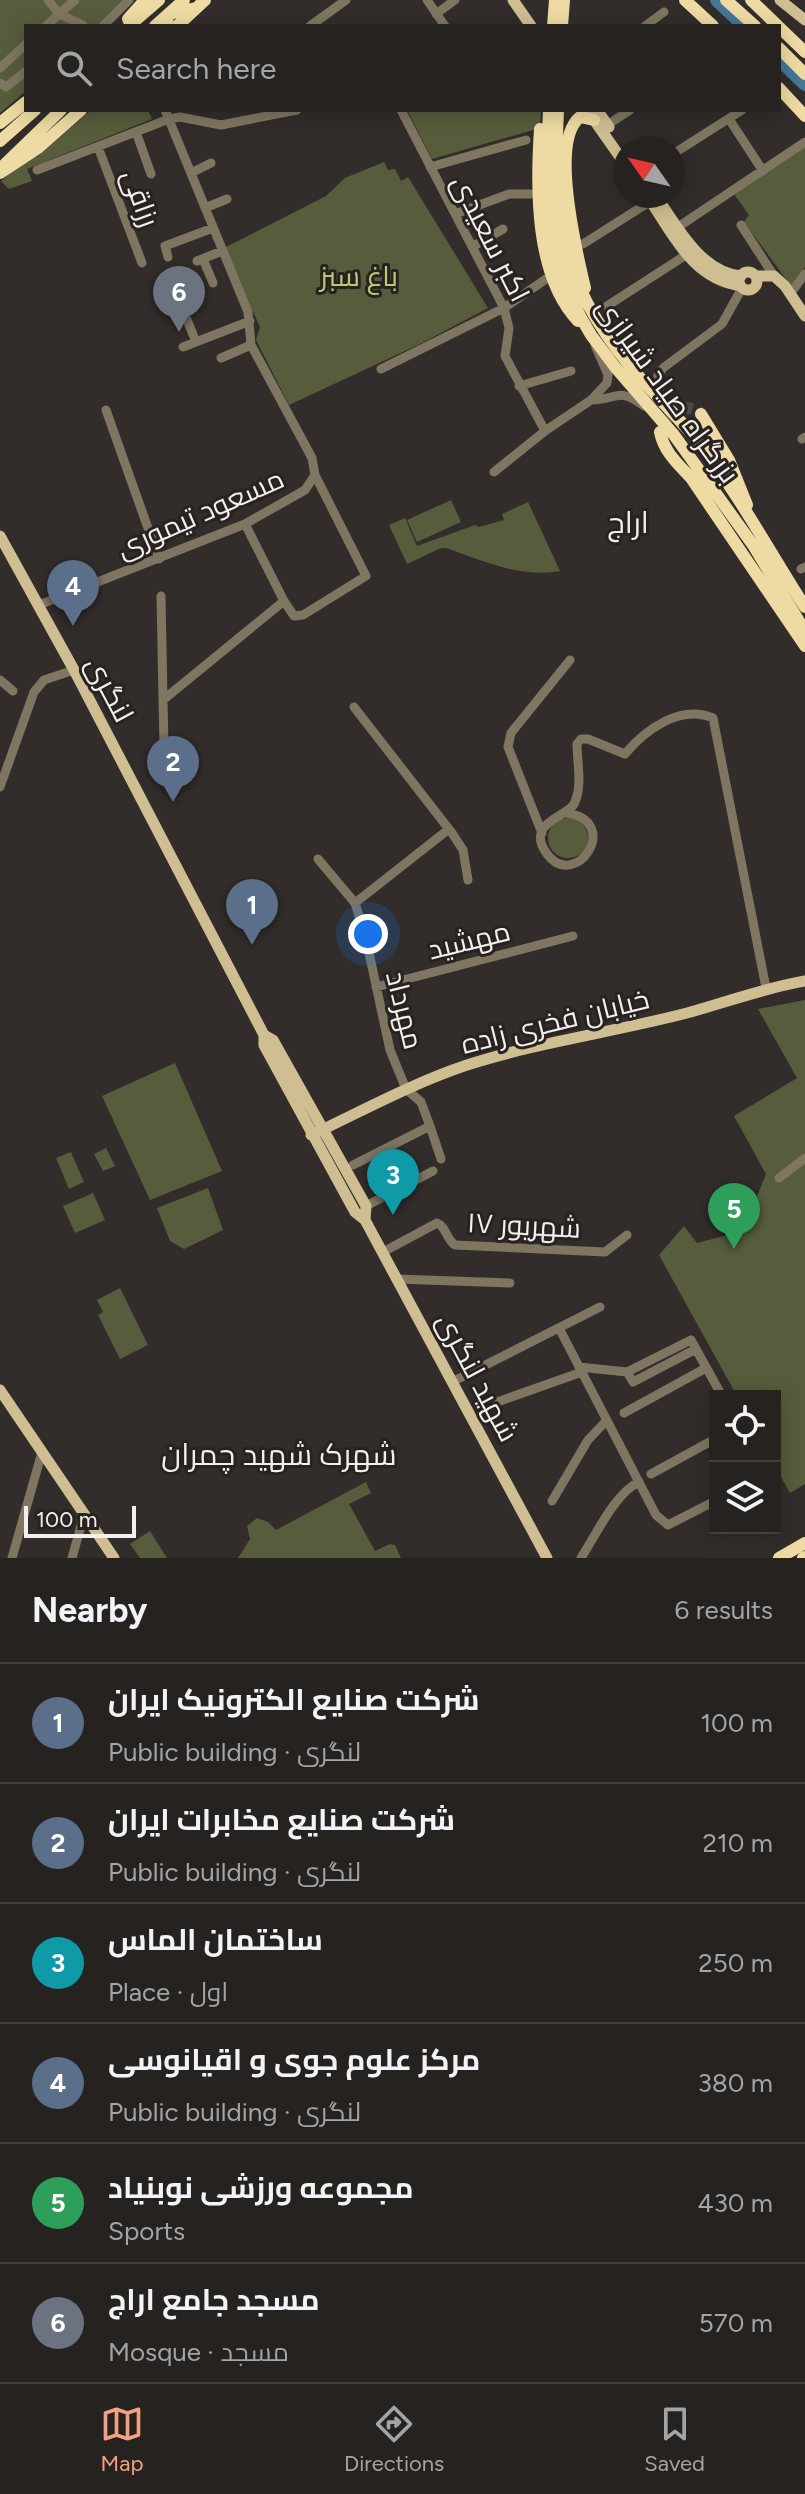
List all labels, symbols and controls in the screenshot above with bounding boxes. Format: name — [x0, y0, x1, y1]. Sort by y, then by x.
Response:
search box — [24, 24, 781, 112]
icon: search — [52, 46, 96, 90]
text: Search here — [116, 50, 276, 87]
north arrow — [613, 136, 685, 208]
street label: رزاقی — [115, 165, 167, 231]
street label: اکبر سعیدی — [445, 169, 537, 307]
park label: باغ سبز — [318, 259, 398, 295]
pin: 6 — [153, 266, 205, 332]
street label: بزرگراه صیاد شیرازی — [589, 291, 747, 489]
street label: مسعود تیموری — [111, 461, 289, 565]
district label: اراج — [607, 504, 649, 543]
pin: 4 — [47, 560, 99, 626]
street label: لنگری — [79, 650, 141, 728]
pin: 2 — [147, 736, 199, 802]
pin: 1 — [226, 879, 278, 945]
street label: مهشید — [424, 913, 514, 967]
your location — [348, 914, 388, 954]
street label: مهرداد — [379, 967, 431, 1053]
street label: خیابان فخری زاده — [458, 981, 652, 1061]
pin: 3 — [367, 1149, 419, 1215]
pin: 5 — [708, 1183, 760, 1249]
street label: ۱۷ شهریور — [466, 1205, 582, 1245]
street label: شهید لنگری — [430, 1307, 526, 1447]
map controls — [709, 1390, 781, 1534]
button: locate — [709, 1390, 781, 1462]
district label: شهرک شهید چمران — [161, 1436, 397, 1474]
button: layers — [709, 1462, 781, 1534]
scale bar — [24, 1502, 136, 1538]
text: 100 m — [36, 1506, 97, 1533]
text: Nearby — [32, 1590, 147, 1631]
text: 6 results — [675, 1594, 773, 1626]
text: شرکت صنایع الکترونیک ایران — [108, 1681, 480, 1718]
text: 1 — [53, 1707, 63, 1739]
text: 100 m — [700, 1707, 773, 1739]
text: Public building · لنگری — [108, 1736, 361, 1768]
text: شرکت صنایع مخابرات ایران — [108, 1801, 455, 1838]
text: 2 — [50, 1827, 66, 1859]
text: 210 m — [703, 1827, 773, 1859]
text: Public building · لنگری — [108, 1856, 361, 1888]
text: ساختمان الماس — [108, 1921, 323, 1958]
text: 3 — [51, 1947, 65, 1979]
text: 250 m — [698, 1947, 773, 1979]
text: Place · اول — [108, 1976, 228, 2008]
text: مرکز علوم جوی و اقیانوسی — [108, 2041, 480, 2078]
text: 4 — [50, 2067, 66, 2099]
text: 380 m — [698, 2067, 773, 2099]
text: Public building · لنگری — [108, 2096, 361, 2128]
text: مجموعه ورزشی نوبنیاد — [108, 2169, 414, 2206]
text: 5 — [50, 2187, 66, 2219]
text: 430 m — [697, 2187, 773, 2219]
text: Sports — [108, 2215, 185, 2247]
text: مسجد جامع اراج — [108, 2281, 320, 2318]
text: 6 — [50, 2307, 66, 2339]
text: 570 m — [699, 2307, 773, 2339]
text: Mosque · مسجد — [108, 2336, 289, 2368]
tab: Map — [100, 2402, 144, 2477]
tab: Directions — [344, 2402, 444, 2477]
tab: Saved — [644, 2402, 705, 2477]

